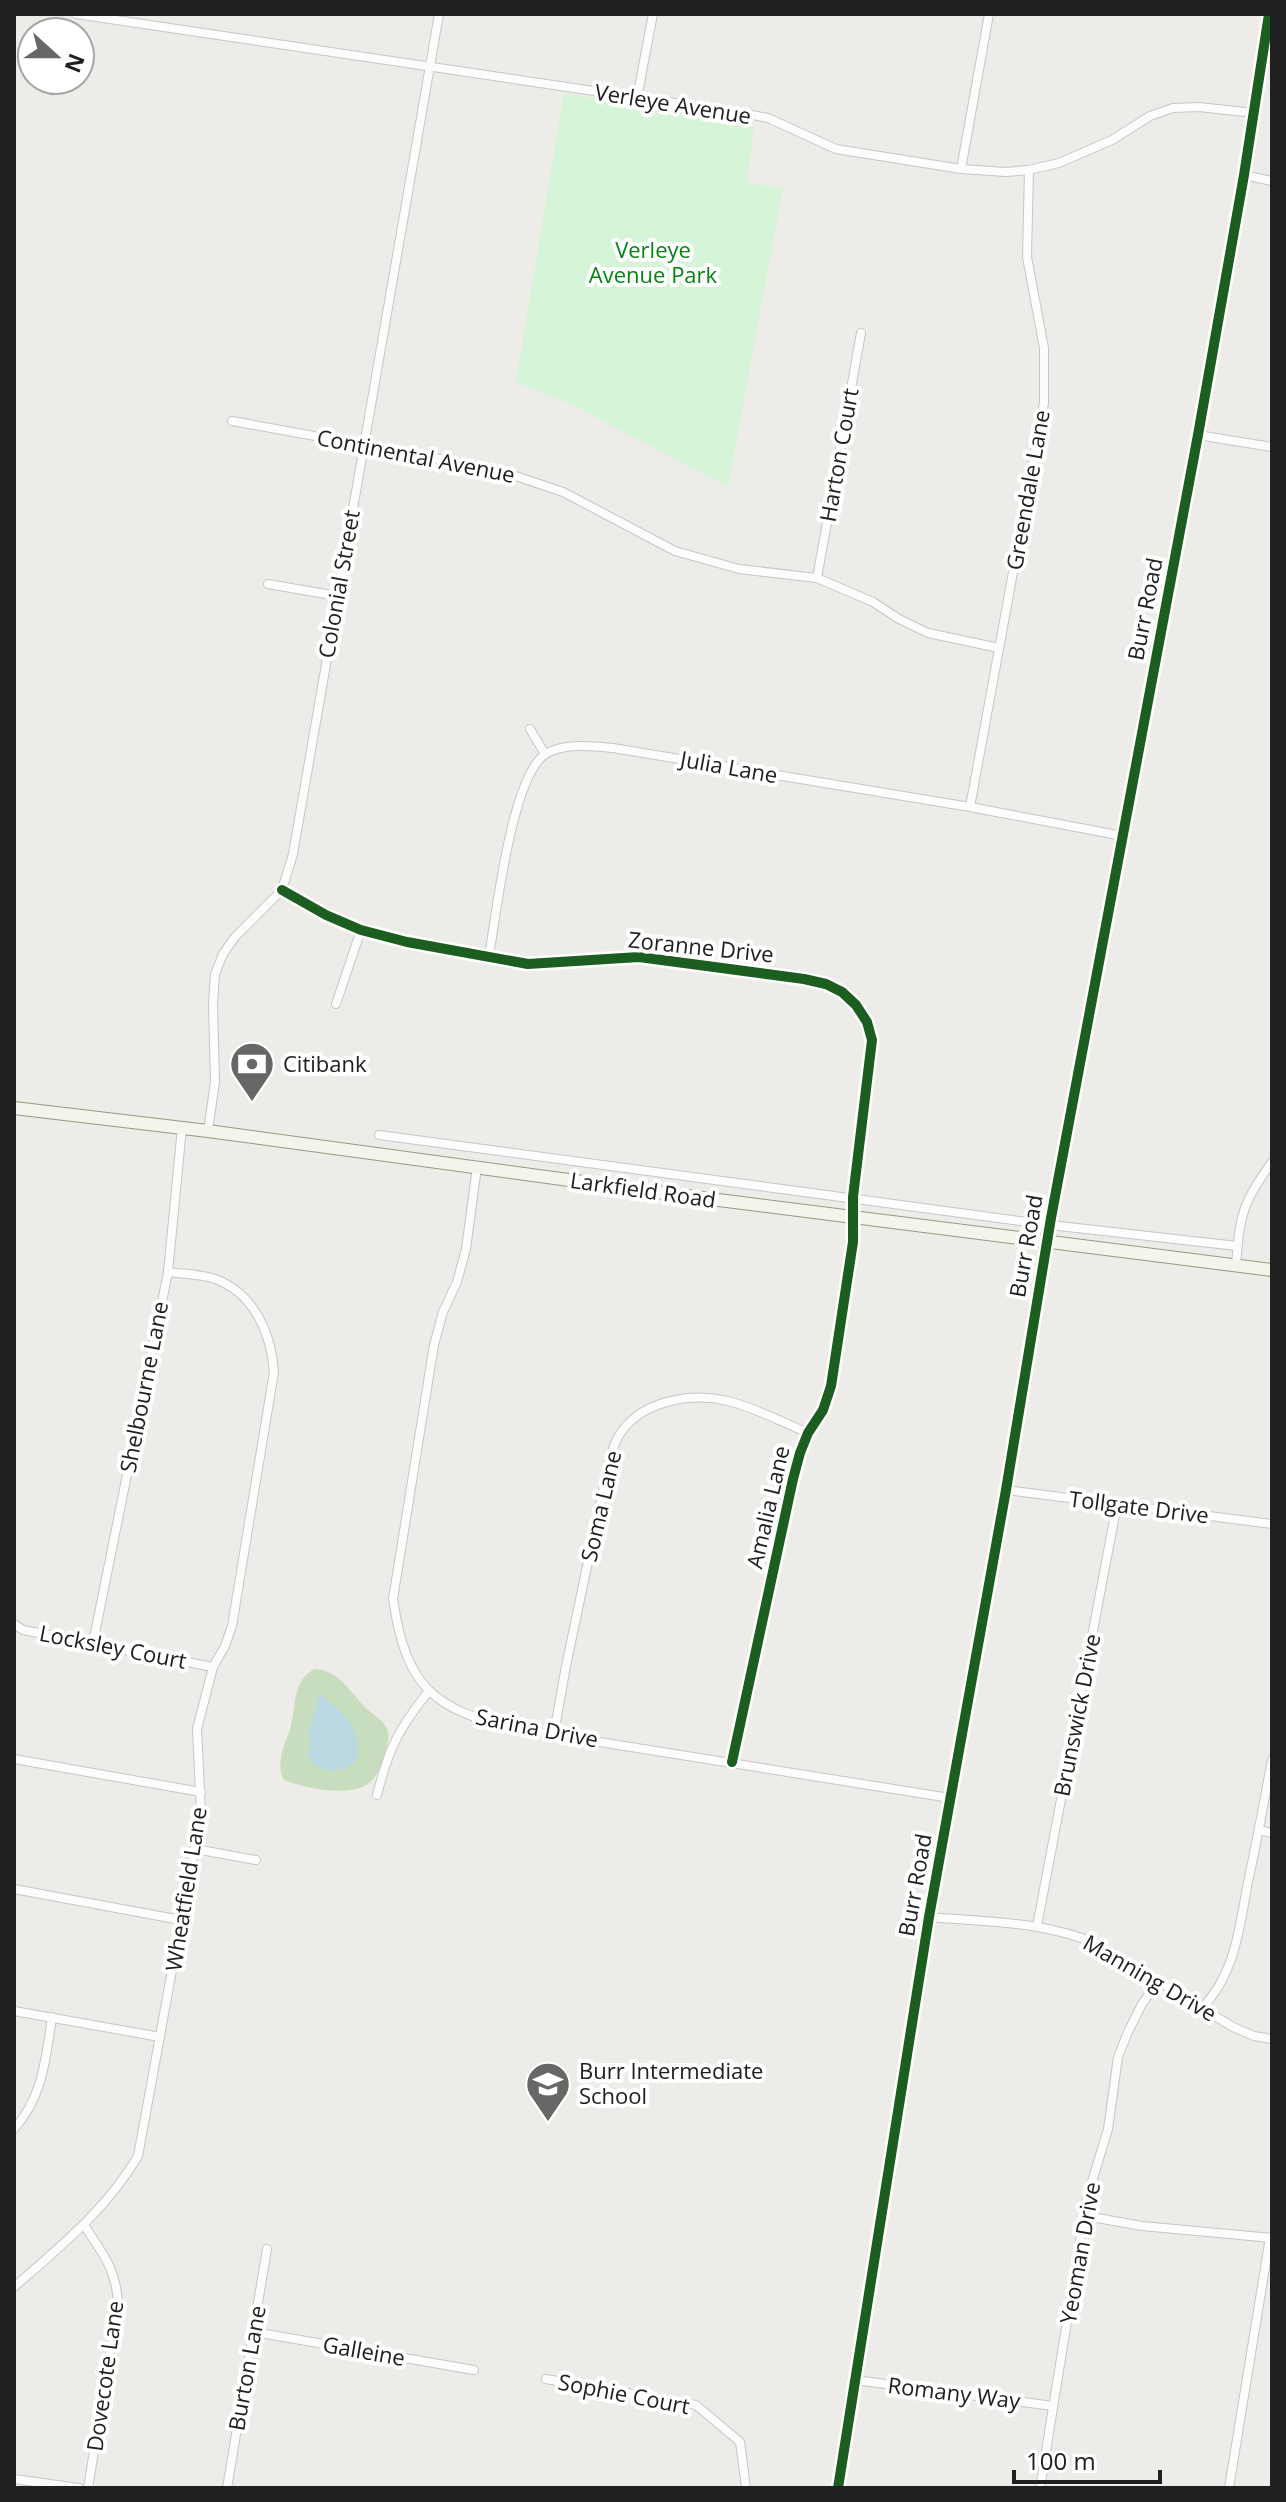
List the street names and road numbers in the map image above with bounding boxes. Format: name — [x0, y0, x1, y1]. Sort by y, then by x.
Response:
street label: Verleye Avenue — [593, 76, 754, 130]
street label: Harton Court — [812, 386, 865, 524]
street label: Greendale Lane — [998, 407, 1056, 572]
street label: Continental Avenue — [315, 421, 518, 489]
street label: Colonial Street — [310, 507, 366, 660]
street label: Burr Road — [1119, 555, 1169, 663]
street label: Julia Lane — [676, 742, 780, 789]
street label: Zoranne Drive — [627, 923, 775, 969]
street label: Larkfield Road — [568, 1164, 718, 1214]
street label: Burr Road — [1001, 1192, 1049, 1300]
street label: Shelbourne Lane — [112, 1299, 174, 1475]
street label: Amalia Lane — [738, 1442, 796, 1571]
street label: Soma Lane — [573, 1447, 627, 1564]
street label: Tollgate Drive — [1068, 1483, 1211, 1529]
street label: Locksley Court — [37, 1617, 190, 1675]
street label: Brunswick Drive — [1046, 1631, 1106, 1799]
street label: Sarina Drive — [473, 1700, 601, 1754]
street label: Wheatfield Lane — [157, 1805, 213, 1973]
street label: Burr Road — [890, 1831, 938, 1939]
street label: Manning Drive — [1078, 1927, 1223, 2028]
street label: Yeoman Drive — [1052, 2180, 1106, 2326]
street label: Dovecote Lane — [79, 2299, 129, 2453]
street label: Burton Lane — [220, 2303, 272, 2433]
street label: Galleine — [321, 2328, 408, 2372]
street label: Sophie Court — [556, 2366, 693, 2420]
street label: Romany Way — [886, 2369, 1023, 2415]

